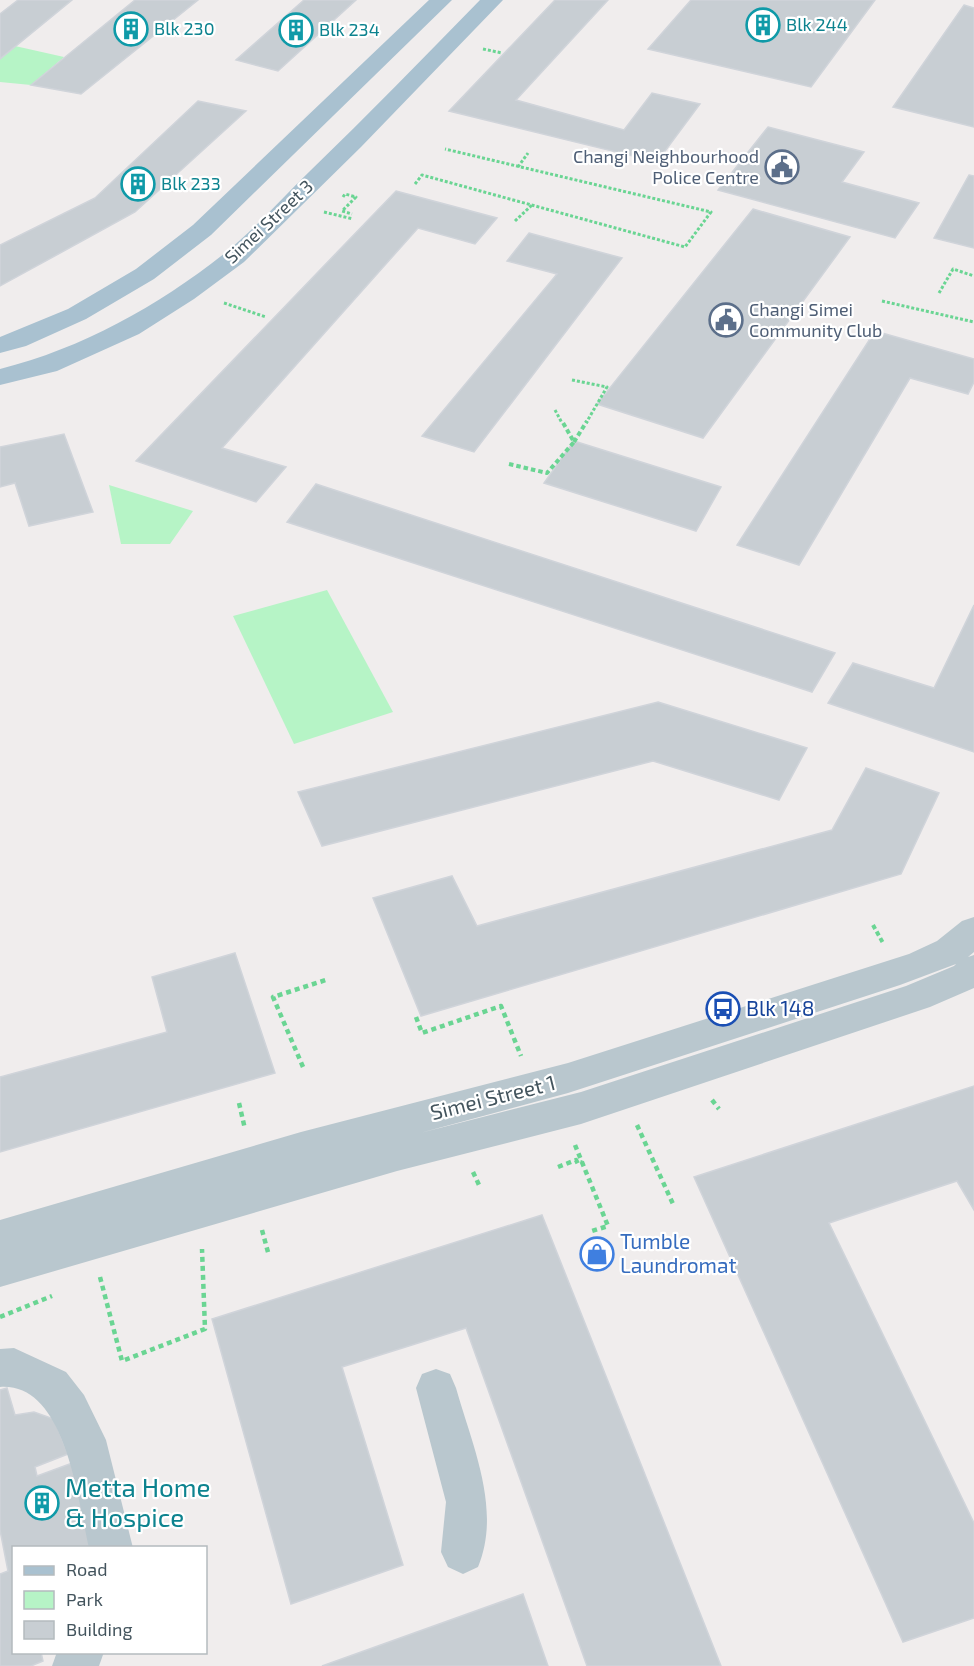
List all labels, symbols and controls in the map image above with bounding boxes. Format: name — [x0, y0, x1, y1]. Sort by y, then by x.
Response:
building icon: Blk 244 — [745, 7, 781, 43]
building icon: Blk 230 — [113, 11, 149, 47]
building icon: Blk 234 — [278, 12, 314, 48]
place label: Blk 244 — [786, 13, 848, 35]
place label: Blk 230 — [154, 17, 214, 39]
place label: Blk 234 — [319, 18, 380, 40]
place label: Changi Neighbourhood Police Centre — [573, 145, 759, 188]
public building icon: Changi Neighbourhood Police Centre — [764, 149, 800, 185]
building icon: Blk 233 — [120, 166, 156, 202]
place label: Blk 233 — [161, 172, 221, 194]
street label: Simei Street 3 — [220, 175, 317, 268]
place label: Changi Simei Community Club — [749, 298, 882, 341]
public building icon: Changi Simei Community Club — [708, 302, 744, 338]
bus stop icon: Blk 148 — [705, 991, 741, 1027]
place label: Blk 148 — [746, 995, 814, 1020]
street label: Simei Street 1 — [428, 1069, 558, 1124]
place label: Tumble Laundromat — [620, 1228, 737, 1277]
shop icon: Tumble Laundromat — [579, 1236, 615, 1272]
place label: Metta Home & Hospice — [65, 1471, 211, 1532]
building icon: Metta Home & Hospice — [24, 1485, 60, 1521]
legend — [12, 1546, 207, 1654]
text: Road — [66, 1558, 107, 1580]
text: Park — [66, 1588, 103, 1610]
text: Building — [66, 1618, 133, 1640]

